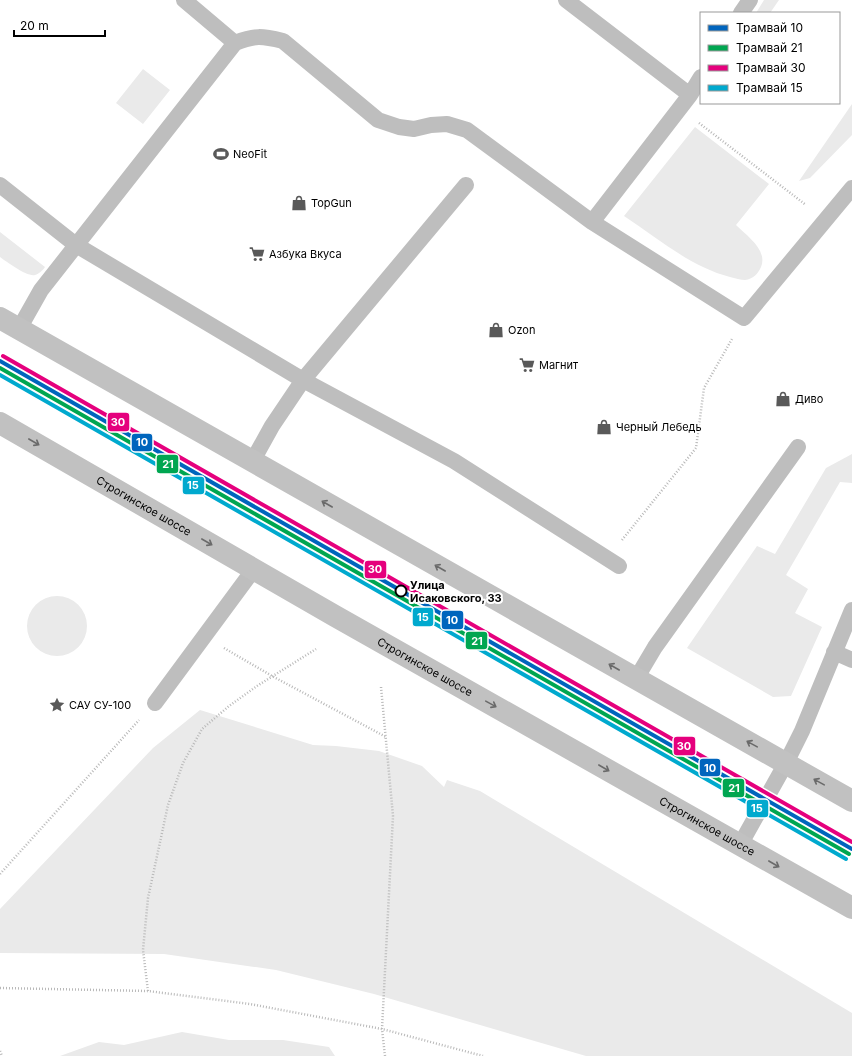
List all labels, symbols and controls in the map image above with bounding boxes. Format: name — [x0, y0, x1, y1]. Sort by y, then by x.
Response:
scale bar — [14, 12, 105, 38]
legend — [700, 12, 840, 104]
text: 20 m — [20, 18, 49, 33]
text: Трамвай 10 — [736, 20, 803, 35]
text: Трамвай 21 — [736, 40, 803, 55]
text: Трамвай 30 — [736, 60, 805, 75]
text: Трамвай 15 — [736, 80, 803, 95]
sports icon: NeoFit — [212, 145, 230, 163]
place label: NeoFit — [233, 147, 267, 161]
shop icon: TopGun — [290, 194, 308, 212]
place label: TopGun — [311, 196, 352, 210]
supermarket icon: Азбука Вкуса — [248, 245, 266, 263]
place label: Азбука Вкуса — [269, 247, 342, 261]
shop icon: Ozon — [487, 321, 505, 339]
place label: Ozon — [508, 323, 535, 337]
supermarket icon: Магнит — [518, 356, 536, 374]
place label: Магнит — [539, 358, 579, 372]
shop icon: Диво — [774, 390, 792, 408]
place label: Диво — [795, 392, 824, 406]
line badge: 30 — [107, 412, 130, 432]
text: 30 — [111, 415, 125, 429]
shop icon: Черный Лебедь — [595, 418, 613, 436]
place label: Черный Лебедь — [616, 420, 702, 434]
line badge: 10 — [131, 433, 153, 452]
text: 10 — [136, 435, 148, 449]
one-way arrow — [28, 439, 40, 447]
line badge: 21 — [156, 454, 179, 474]
text: 21 — [162, 457, 174, 471]
street label: Строгинское шоссе — [94, 473, 194, 539]
line badge: 15 — [182, 476, 205, 495]
text: 15 — [187, 478, 199, 492]
one-way arrow — [321, 499, 333, 507]
one-way arrow — [201, 538, 213, 546]
line badge: 30 — [364, 560, 387, 579]
text: 30 — [368, 562, 382, 576]
one-way arrow — [434, 563, 446, 571]
place label: Улица Исаковского, 33 — [410, 578, 502, 605]
marker: Улица Исаковского, 33 — [394, 584, 408, 598]
line badge: 15 — [412, 607, 434, 627]
text: 15 — [417, 610, 429, 624]
line badge: 10 — [441, 610, 464, 630]
text: 10 — [446, 613, 458, 627]
line badge: 21 — [465, 631, 488, 650]
street label: Строгинское шоссе — [375, 634, 475, 699]
text: 21 — [471, 634, 483, 648]
one-way arrow — [608, 662, 620, 670]
place icon: САУ СУ-100 — [48, 696, 66, 714]
place label: САУ СУ-100 — [69, 698, 131, 712]
one-way arrow — [485, 700, 497, 708]
line badge: 30 — [673, 736, 696, 756]
text: 30 — [677, 739, 691, 753]
one-way arrow — [746, 740, 758, 748]
line badge: 10 — [699, 758, 721, 777]
text: 10 — [704, 761, 716, 775]
one-way arrow — [598, 764, 610, 772]
line badge: 21 — [722, 778, 745, 798]
one-way arrow — [813, 778, 825, 785]
text: 21 — [728, 781, 740, 795]
street label: Строгинское шоссе — [657, 794, 757, 859]
line badge: 15 — [746, 799, 769, 818]
text: 15 — [751, 801, 763, 815]
one-way arrow — [768, 861, 780, 869]

